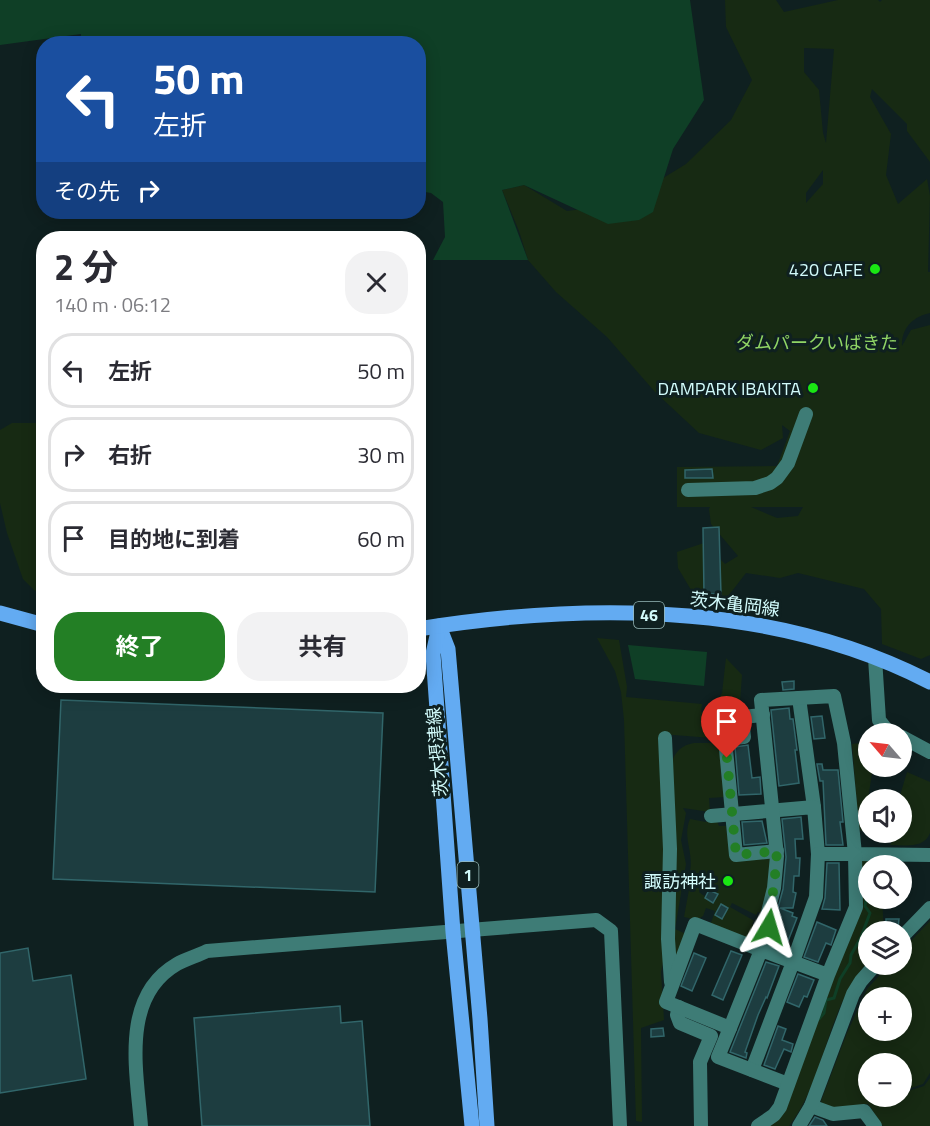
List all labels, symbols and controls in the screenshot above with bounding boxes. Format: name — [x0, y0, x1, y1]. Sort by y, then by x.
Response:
text: 50 m — [153, 46, 245, 110]
icon: left — [54, 60, 132, 138]
text: 左折 — [153, 104, 207, 145]
text: その先 — [54, 174, 120, 208]
icon: right — [132, 174, 165, 207]
text: 2 分 — [54, 239, 118, 294]
button: close — [345, 251, 408, 314]
place label: 420 CAFE — [789, 256, 863, 283]
marker: 420 CAFE — [868, 262, 882, 276]
text: 140 m · 06:12 — [54, 289, 171, 320]
park label: ダムパークいばきた — [736, 329, 898, 356]
icon: left — [57, 354, 90, 387]
text: 左折 — [108, 354, 152, 388]
text: 50 m — [357, 354, 405, 388]
place label: DAMPARK IBAKITA — [658, 375, 801, 402]
marker: DAMPARK IBAKITA — [806, 381, 820, 395]
icon: right — [57, 438, 90, 471]
text: 右折 — [108, 438, 152, 472]
text: 30 m — [357, 438, 405, 472]
icon: arrive — [57, 522, 90, 555]
text: 目的地に到着 — [108, 522, 240, 556]
text: 60 m — [357, 522, 405, 556]
street label: 茨木亀岡線 — [689, 585, 781, 623]
road number: 46 — [634, 602, 664, 628]
button: 終了 — [54, 612, 225, 681]
button: 共有 — [237, 612, 408, 681]
pin — [701, 696, 752, 758]
icon: arrive — [710, 705, 743, 738]
street label: 茨木摂津線 — [420, 706, 454, 798]
north arrow — [858, 723, 912, 777]
map controls — [858, 723, 912, 1107]
button: sound — [858, 789, 912, 843]
button: search — [858, 855, 912, 909]
road number: 1 — [458, 862, 478, 888]
place label: 諏訪神社 — [644, 868, 716, 895]
marker: 諏訪神社 — [721, 874, 735, 888]
position arrow — [737, 895, 801, 959]
button: layers — [858, 921, 912, 975]
button: + — [858, 987, 912, 1041]
button: − — [858, 1053, 912, 1107]

